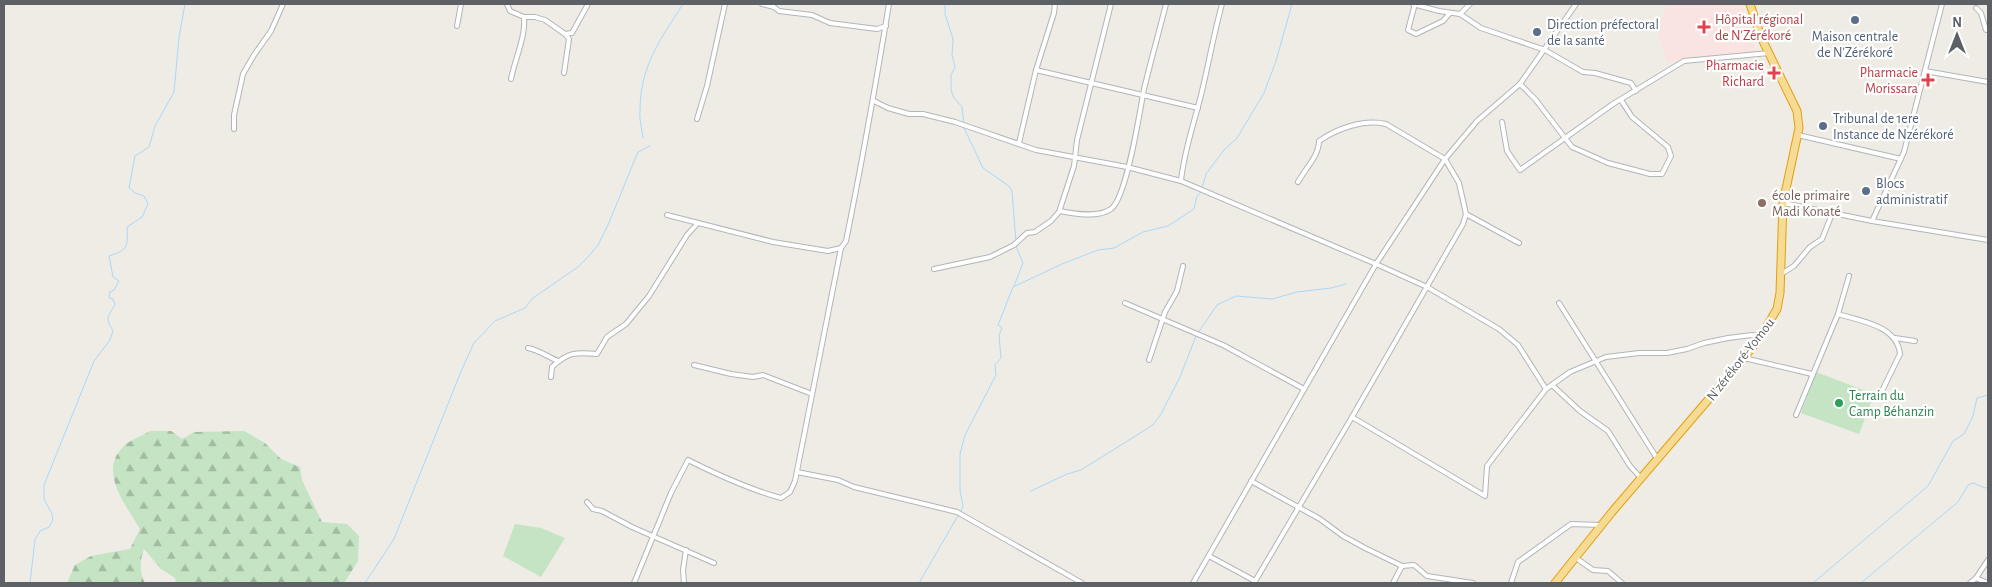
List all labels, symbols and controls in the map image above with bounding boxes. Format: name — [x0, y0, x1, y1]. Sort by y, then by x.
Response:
north arrow — [1932, 10, 1982, 60]
place label: Hôpital régional de N'Zérékoré — [1715, 13, 1803, 43]
marker: Maison centrale de N'Zérékoré — [1849, 14, 1861, 26]
text: N — [1952, 16, 1962, 30]
place label: Direction préfectoral de la santé — [1547, 18, 1659, 48]
marker: Hôpital régional de N'Zérékoré — [1697, 20, 1711, 34]
marker: Direction préfectoral de la santé — [1531, 26, 1543, 38]
place label: Maison centrale de N'Zérékoré — [1812, 30, 1898, 60]
place label: Pharmacie Richard — [1706, 59, 1764, 89]
place label: Pharmacie Morissara — [1860, 66, 1919, 96]
marker: Pharmacie Richard — [1768, 67, 1780, 79]
marker: Pharmacie Morissara — [1922, 74, 1934, 86]
place label: Tribunal de 1ere Instance de Nzérékoré — [1833, 112, 1954, 142]
marker: Tribunal de 1ere Instance de Nzérékoré — [1817, 120, 1829, 132]
place label: Blocs administratif — [1876, 177, 1948, 207]
marker: Blocs administratif — [1860, 185, 1872, 197]
place label: école primaire Madi Konaté — [1772, 189, 1850, 219]
marker: école primaire Madi Konaté — [1756, 197, 1768, 209]
street label: N'zérékoré-Yomou — [1704, 316, 1777, 404]
place label: Terrain du Camp Béhanzin — [1849, 389, 1934, 419]
marker: Terrain du Camp Béhanzin — [1833, 397, 1845, 409]

